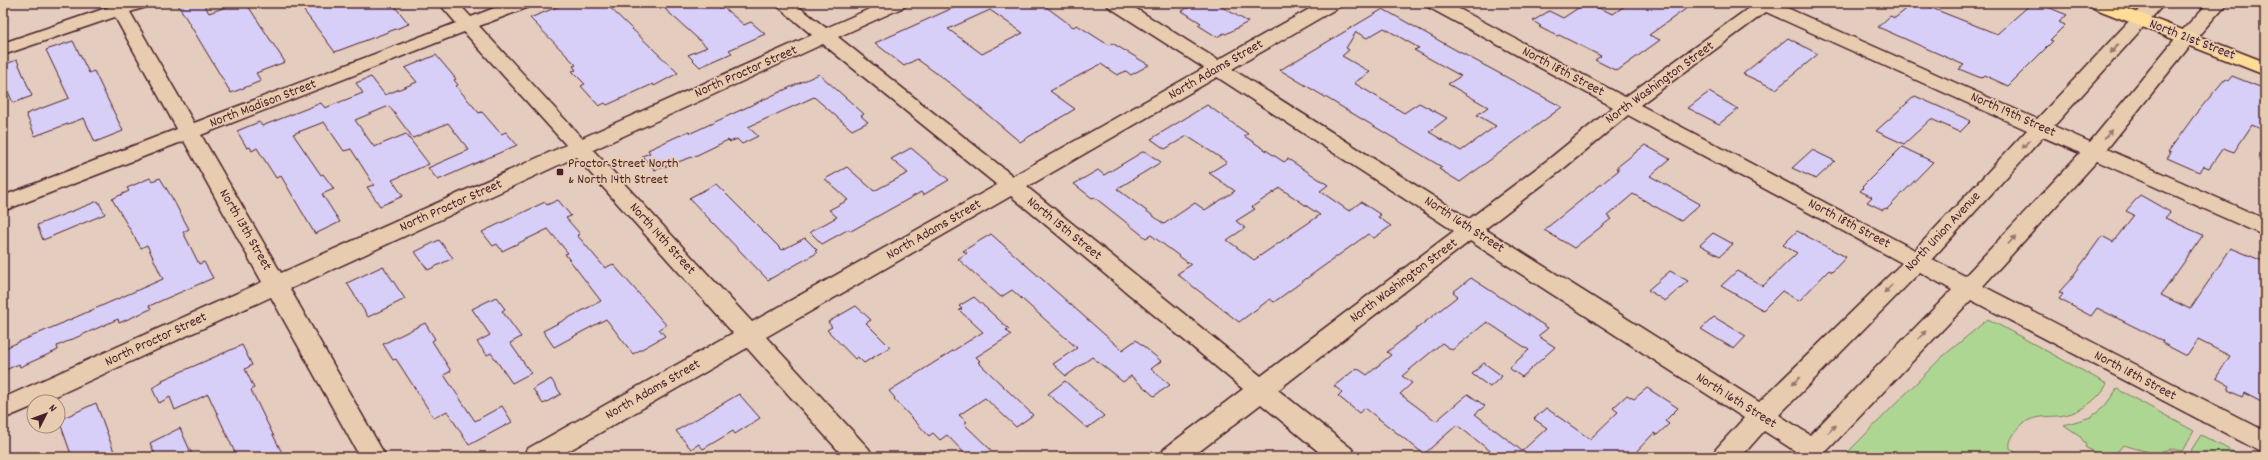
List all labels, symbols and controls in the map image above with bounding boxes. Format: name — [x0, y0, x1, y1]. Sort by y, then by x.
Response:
street label: North 21st Street — [2146, 14, 2238, 66]
street label: North Adams Street — [1165, 35, 1267, 105]
street label: North Washington Street — [1601, 37, 1719, 129]
street label: North Proctor Street — [692, 40, 800, 104]
street label: North 18th Street — [1518, 42, 1608, 102]
one-way arrow — [2110, 44, 2119, 53]
street label: North Madison Street — [207, 74, 319, 134]
street label: North 19th Street — [1967, 87, 2059, 143]
one-way arrow — [2104, 128, 2113, 139]
one-way arrow — [2021, 139, 2031, 149]
place label: Proctor Street North & North 14th Street — [568, 154, 678, 190]
marker: Proctor Street North & North 14th Street — [555, 167, 565, 177]
street label: North Proctor Street — [397, 174, 505, 238]
street label: North 13th Street — [214, 186, 276, 274]
street label: North Union Avenue — [1901, 187, 1985, 277]
street label: North 15th Street — [1022, 192, 1106, 266]
street label: North 16th Street — [1420, 192, 1508, 258]
street label: North 18th Street — [1804, 194, 1894, 254]
street label: North Adams Street — [883, 195, 985, 265]
street label: North 14th Street — [624, 199, 700, 279]
street label: North Washington Street — [1346, 234, 1462, 328]
one-way arrow — [2007, 235, 2016, 246]
one-way arrow — [1883, 284, 1893, 294]
street label: North Proctor Street — [102, 308, 210, 372]
one-way arrow — [1917, 330, 1927, 340]
street label: North 18th Street — [2090, 346, 2180, 406]
street label: North Adams Street — [602, 355, 704, 425]
street label: North 16th Street — [1692, 368, 1780, 434]
one-way arrow — [1792, 376, 1801, 386]
north arrow — [26, 394, 66, 434]
text: N — [44, 401, 60, 416]
one-way arrow — [1827, 424, 1837, 434]

